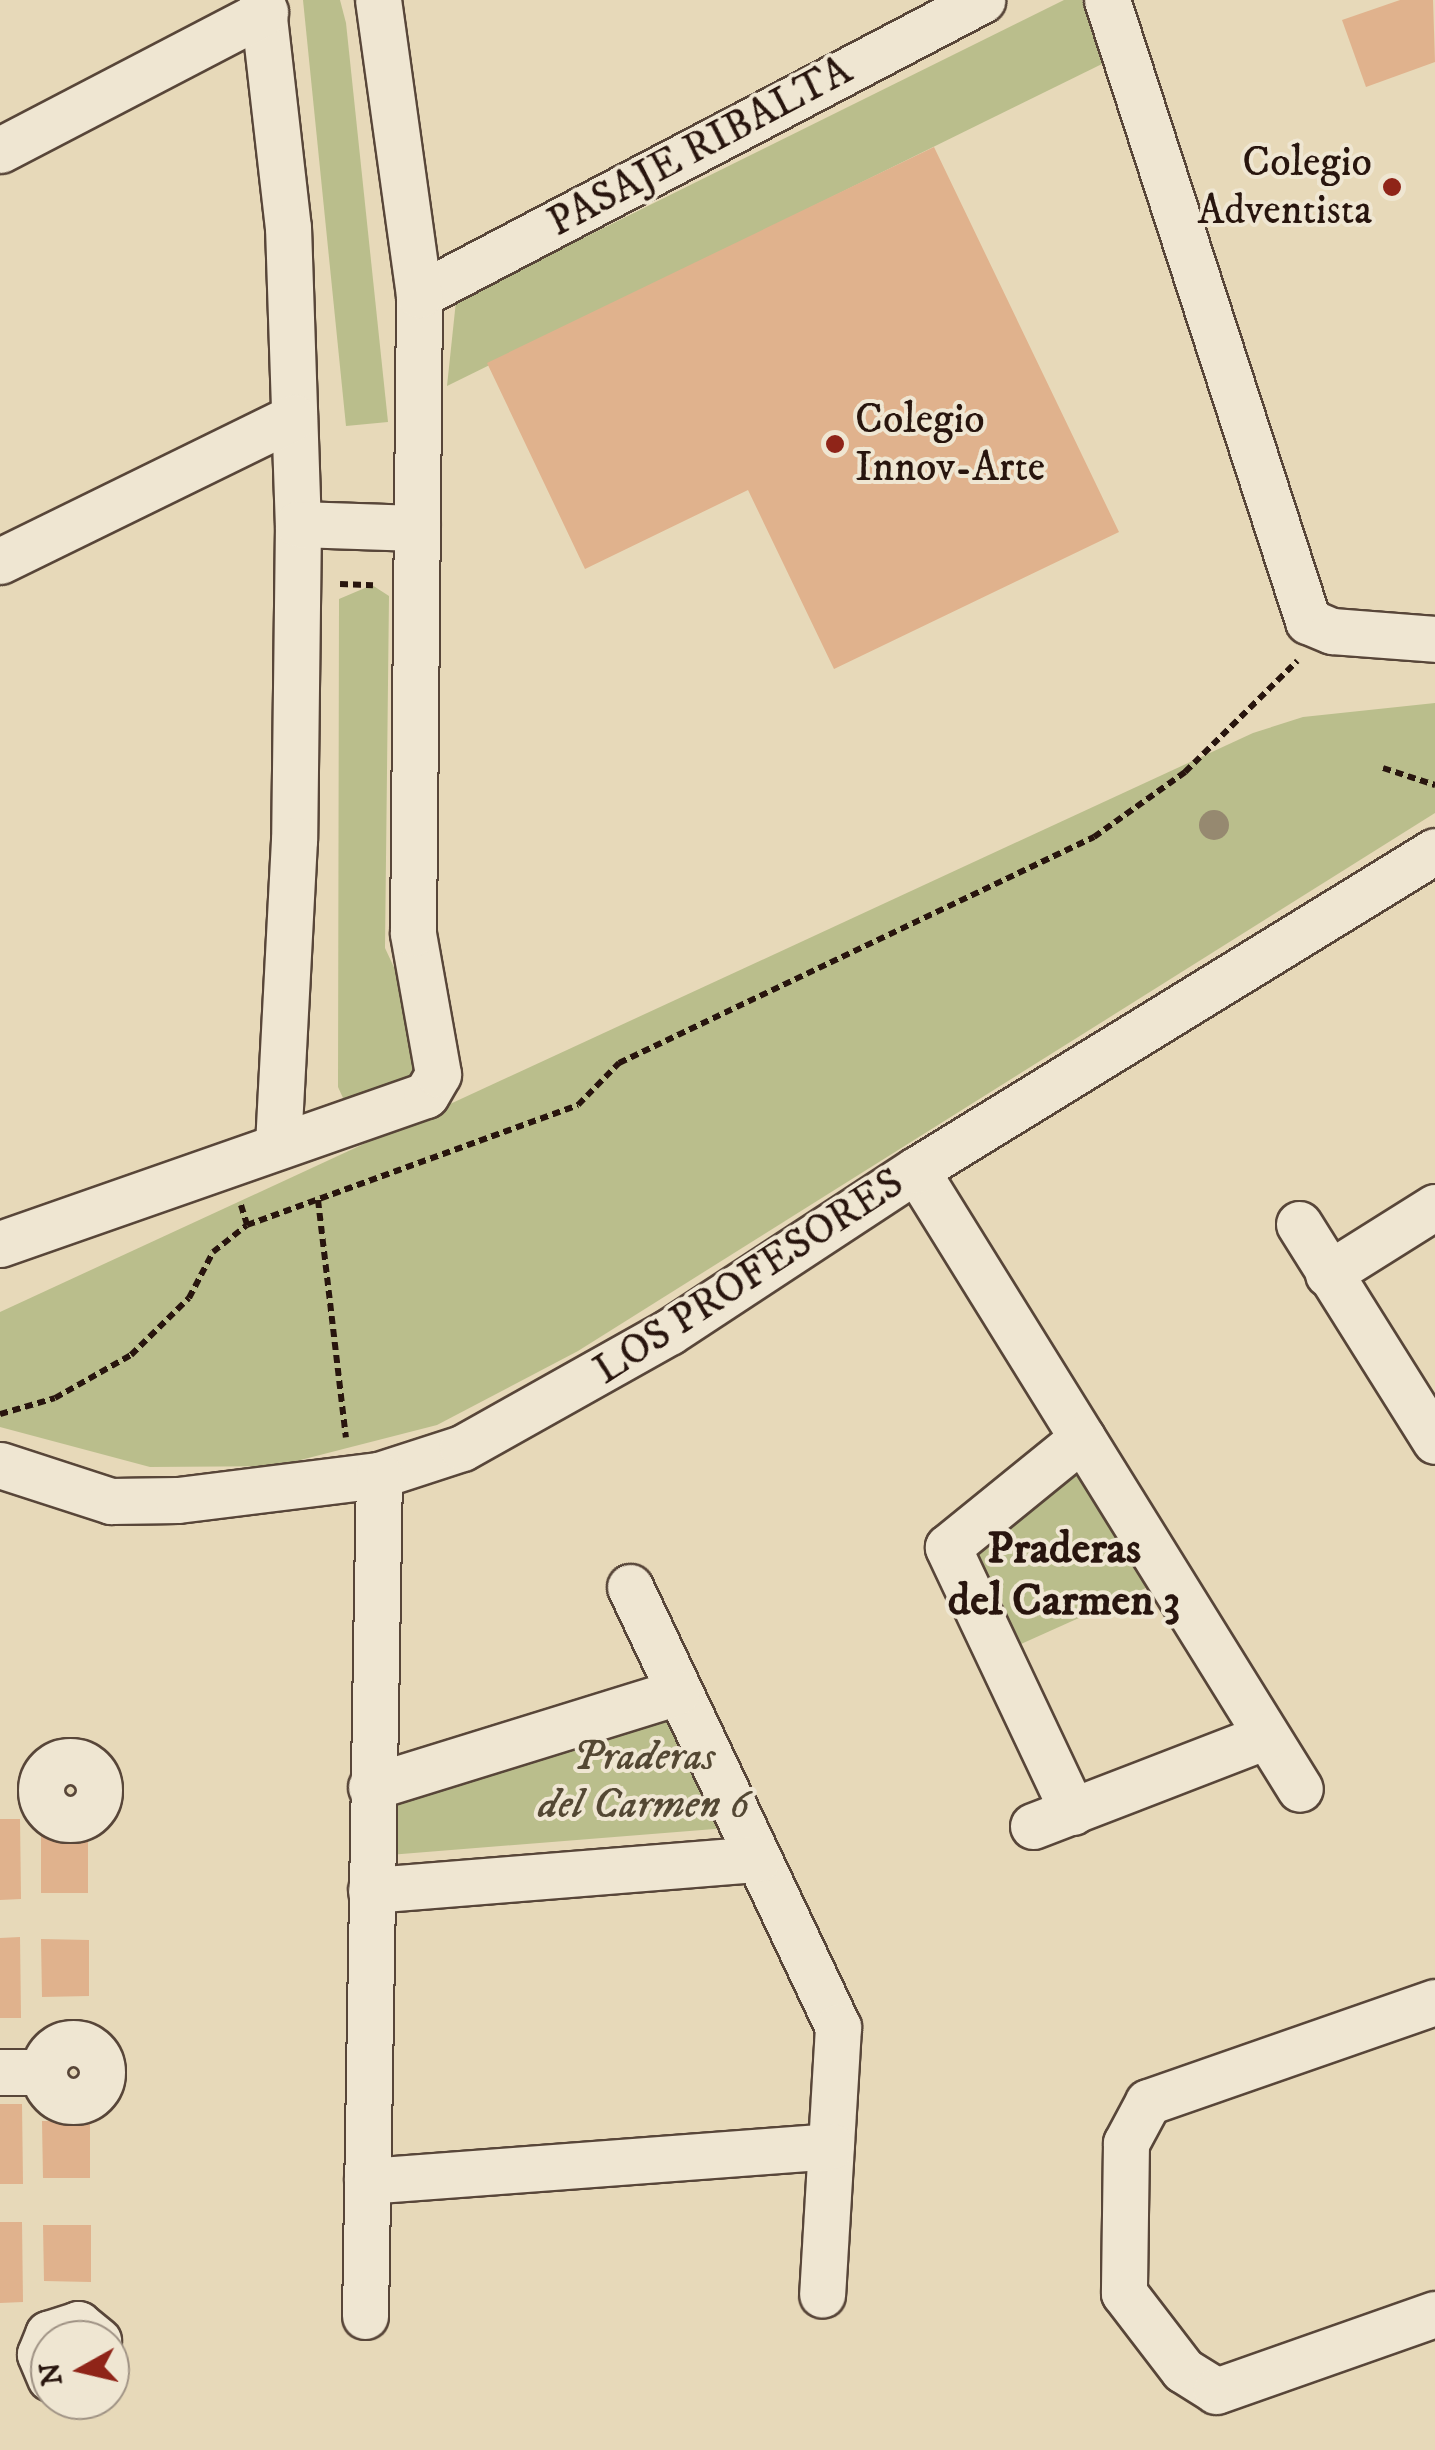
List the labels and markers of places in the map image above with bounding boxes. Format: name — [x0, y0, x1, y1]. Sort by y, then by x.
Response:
place label: Colegio Adventista — [1197, 138, 1372, 236]
marker: Colegio Adventista — [1381, 176, 1403, 198]
place label: Colegio Innov-Arte — [855, 395, 1045, 494]
marker: Colegio Innov-Arte — [824, 433, 846, 455]

